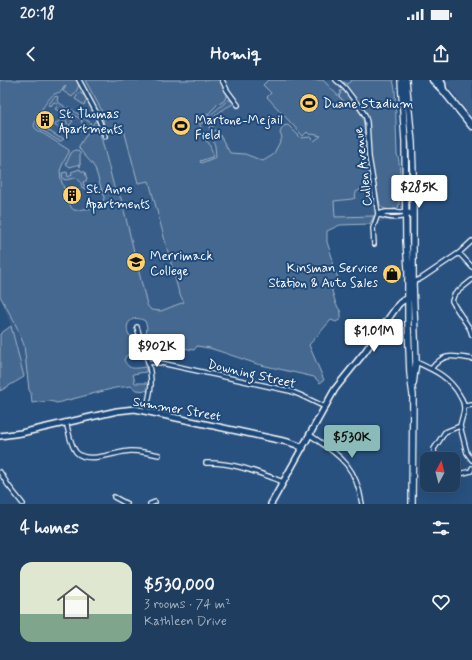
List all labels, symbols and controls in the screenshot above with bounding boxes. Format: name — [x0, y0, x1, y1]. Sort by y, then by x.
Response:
text: 20:18 — [20, 4, 55, 24]
text: Homiq — [210, 42, 262, 66]
icon: back — [20, 43, 42, 65]
icon: share — [430, 43, 452, 65]
sports icon: Duane Stadium — [298, 92, 320, 114]
place label: Duane Stadium — [323, 96, 413, 113]
place label: St. Thomas Apartments — [59, 106, 123, 139]
building icon: St. Thomas Apartments — [34, 109, 56, 131]
place label: Martone-Mejail Field — [195, 112, 283, 144]
sports icon: Martone-Mejail Field — [170, 115, 192, 137]
street label: Cullen Avenue — [350, 126, 377, 207]
pin: $285K — [391, 175, 447, 209]
text: $285K — [400, 179, 438, 196]
place label: St. Anne Apartments — [86, 181, 150, 214]
building icon: St. Anne Apartments — [61, 184, 83, 206]
place label: Merrimack College — [150, 248, 213, 280]
school or university icon: Merrimack College — [125, 251, 147, 273]
place label: Kinsman Service Station & Auto Sales — [268, 260, 378, 292]
shop icon: Kinsman Service Station & Auto Sales — [381, 263, 403, 285]
pin: $1.01M — [341, 319, 407, 353]
text: $1.01M — [354, 323, 394, 340]
pin: $902K — [129, 334, 185, 368]
text: $902K — [138, 338, 176, 355]
street label: Downing Street — [205, 356, 298, 395]
street label: Summer Street — [131, 393, 222, 426]
pin: $530K — [324, 425, 380, 459]
text: $530K — [333, 429, 371, 446]
north arrow — [420, 452, 460, 492]
map controls — [420, 452, 460, 492]
text: 4 homes — [20, 517, 79, 539]
icon: filters — [430, 517, 452, 539]
text: $530,000 — [144, 574, 215, 596]
icon: home — [52, 578, 100, 626]
icon: heart — [430, 591, 452, 613]
text: 3 rooms · 74 m² — [144, 596, 231, 613]
text: Kathleen Drive — [144, 613, 227, 630]

